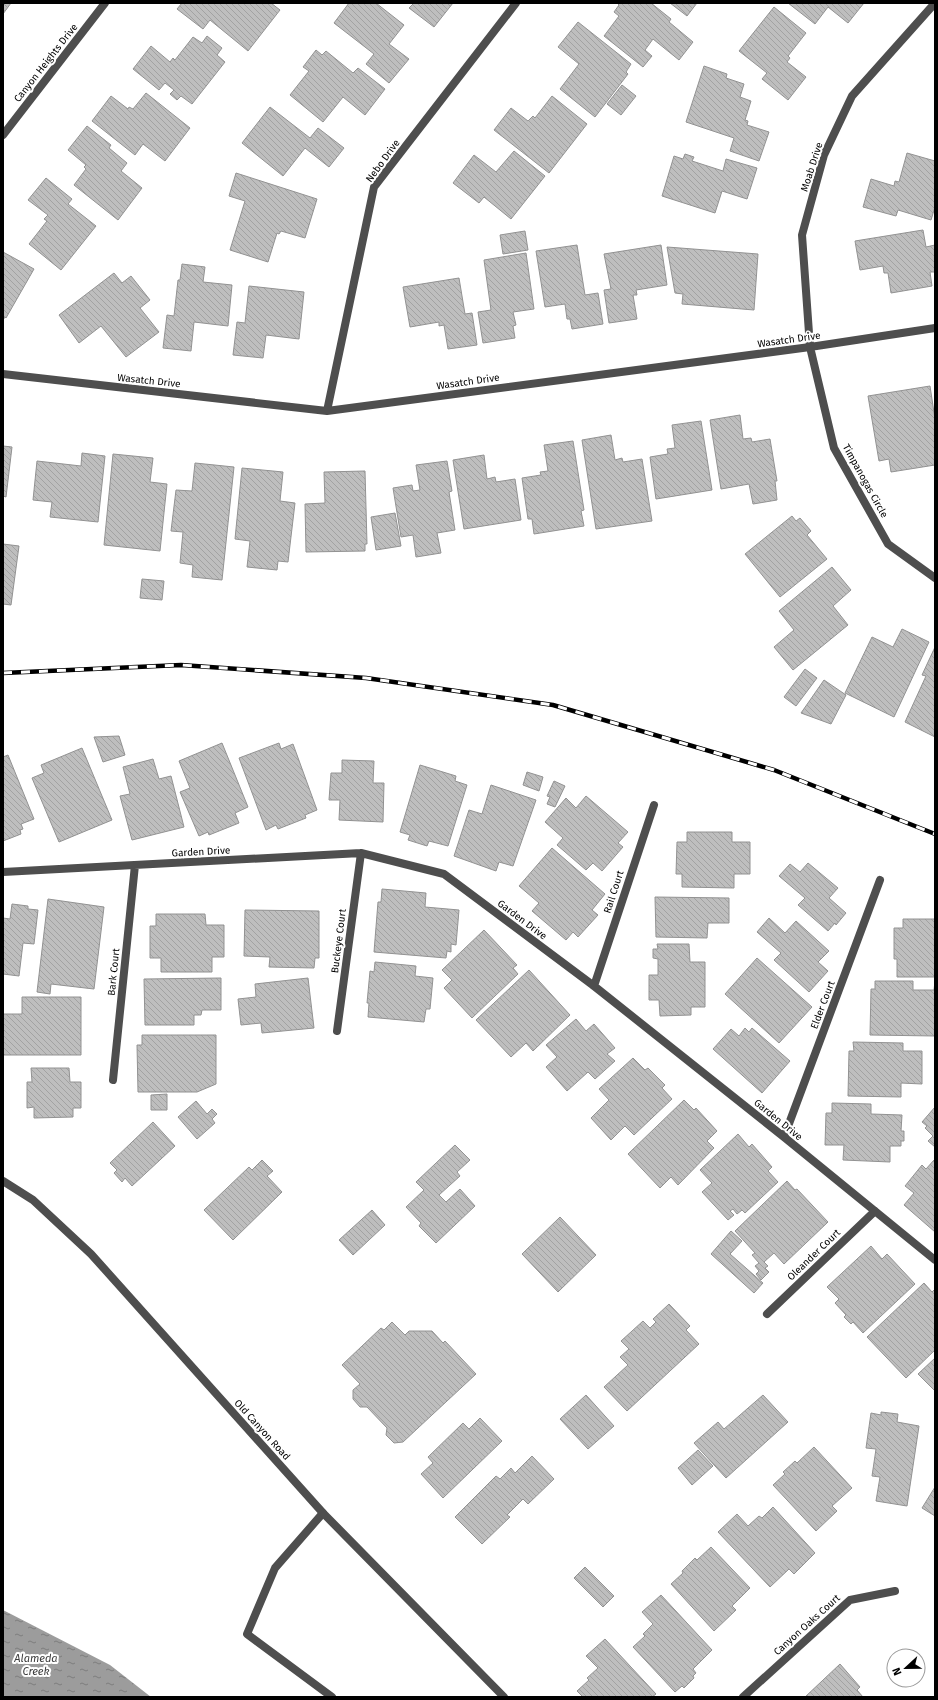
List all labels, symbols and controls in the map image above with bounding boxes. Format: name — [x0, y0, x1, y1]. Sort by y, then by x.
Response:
street label: Canyon Heights Drive — [12, 21, 80, 105]
street label: Nebo Drive — [363, 137, 403, 185]
street label: Moab Drive — [798, 141, 826, 193]
street label: Wasatch Drive — [757, 330, 821, 350]
street label: Wasatch Drive — [117, 372, 181, 390]
street label: Wasatch Drive — [436, 372, 500, 392]
street label: Timpanogas Circle — [840, 442, 890, 520]
street label: Garden Drive — [171, 844, 231, 860]
street label: Rail Court — [601, 869, 627, 915]
street label: Garden Drive — [495, 898, 549, 942]
street label: Buckeye Court — [329, 908, 349, 974]
street label: Bark Court — [106, 947, 122, 996]
street label: Elder Court — [808, 979, 838, 1031]
street label: Garden Drive — [751, 1097, 805, 1143]
street label: Oleander Court — [785, 1226, 843, 1283]
street label: Old Canyon Road — [232, 1397, 292, 1463]
street label: Canyon Oaks Court — [771, 1592, 843, 1658]
north arrow — [886, 1648, 926, 1688]
water label: Alameda Creek — [13, 1652, 58, 1678]
text: N — [890, 1666, 905, 1677]

